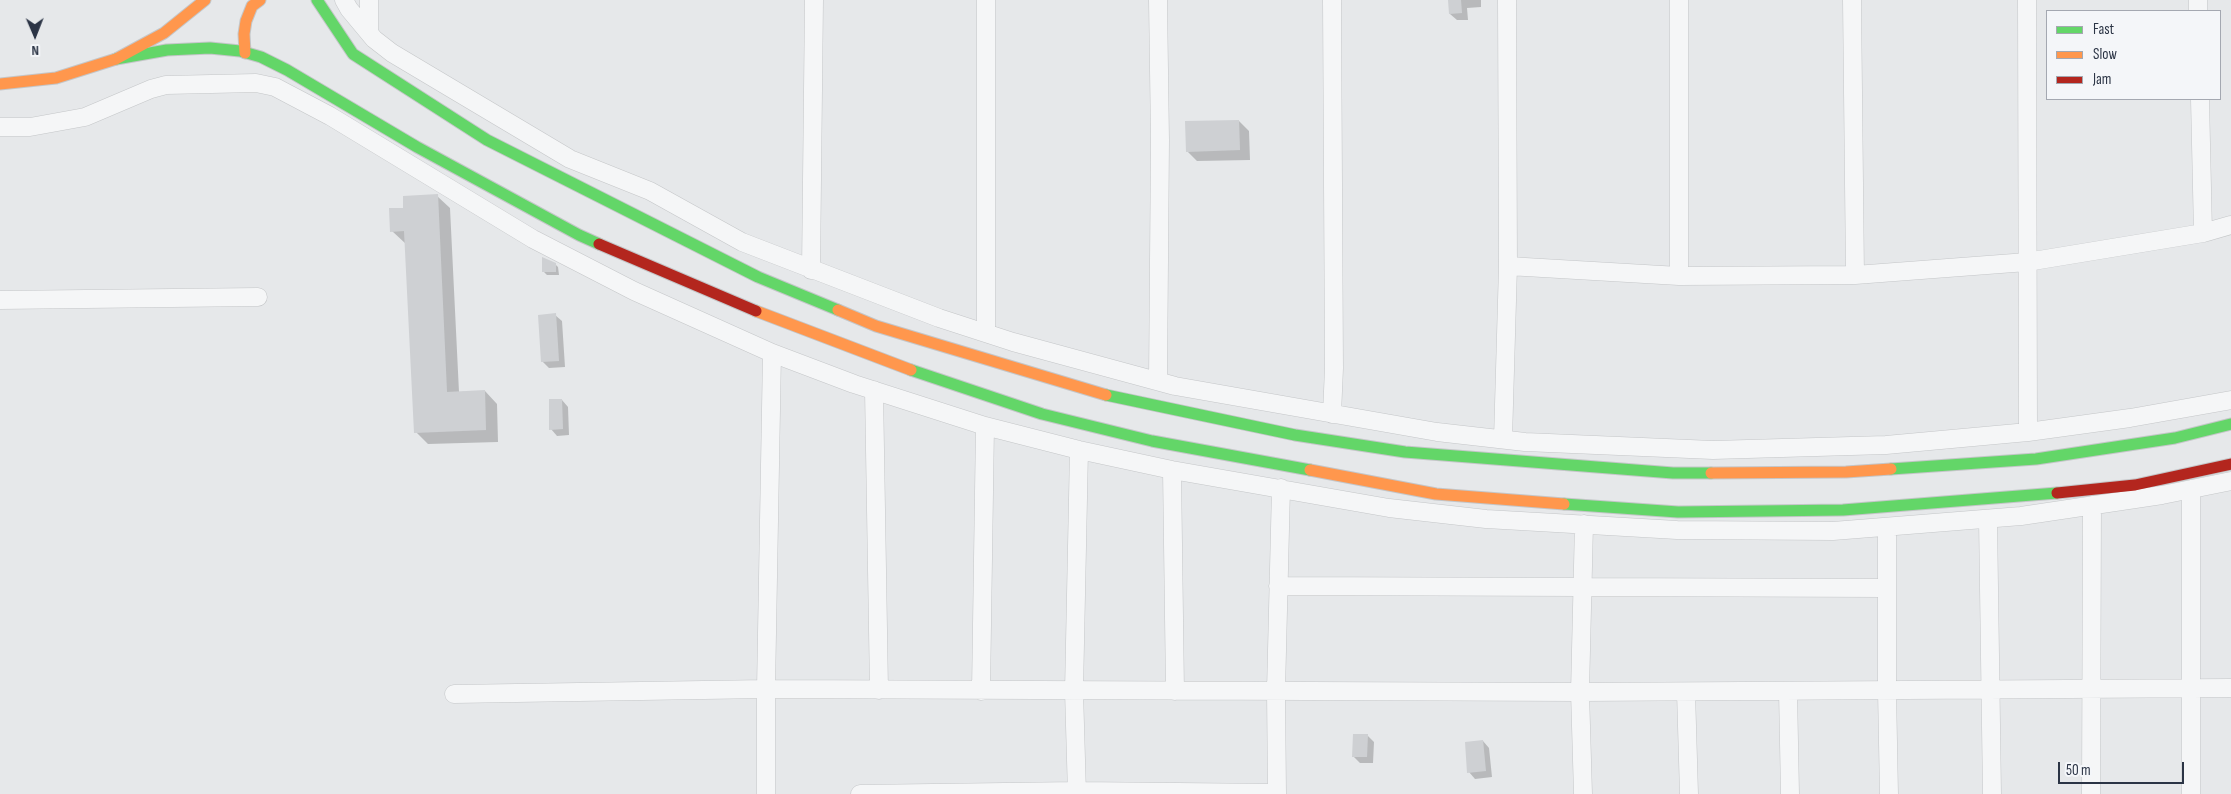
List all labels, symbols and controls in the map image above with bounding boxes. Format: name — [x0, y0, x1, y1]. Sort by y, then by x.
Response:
north arrow — [10, 10, 60, 60]
legend — [2046, 10, 2221, 100]
text: Fast — [2093, 20, 2114, 39]
text: N — [31, 42, 39, 59]
text: Slow — [2093, 45, 2117, 64]
text: Jam — [2093, 70, 2111, 89]
scale bar — [2061, 752, 2187, 784]
text: 50 m — [2066, 761, 2091, 780]

